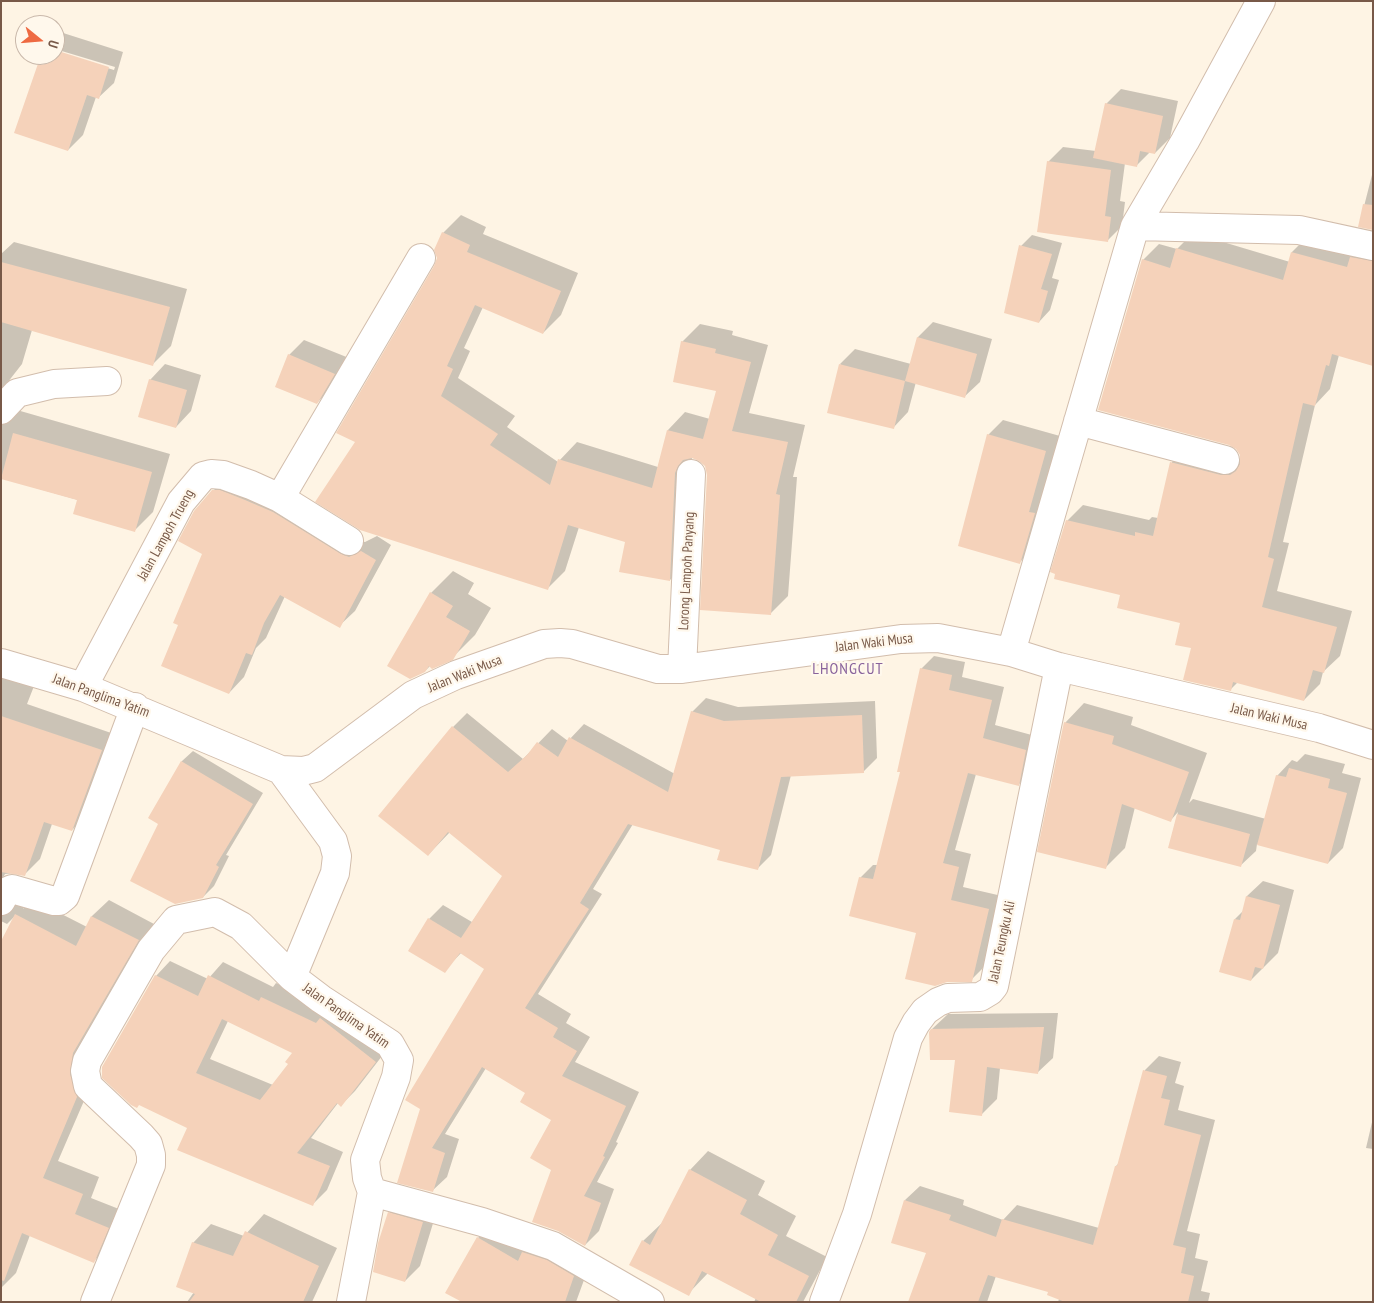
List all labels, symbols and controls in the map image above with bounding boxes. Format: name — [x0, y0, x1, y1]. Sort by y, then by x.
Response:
north arrow — [15, 15, 65, 65]
text: U — [44, 38, 63, 50]
street label: Jalan Lampoh Trueng — [134, 487, 198, 583]
street label: Lorong Lampoh Panyang — [676, 511, 698, 631]
street label: Jalan Waki Musa — [834, 630, 914, 656]
street label: Jalan Waki Musa — [426, 652, 504, 696]
district label: LHONGCUT — [811, 659, 885, 679]
street label: Jalan Panglima Yatim — [50, 671, 152, 721]
street label: Jalan Waki Musa — [1229, 700, 1309, 734]
street label: Jalan Teungku Ali — [985, 900, 1019, 984]
street label: Jalan Panglima Yatim — [299, 980, 393, 1052]

